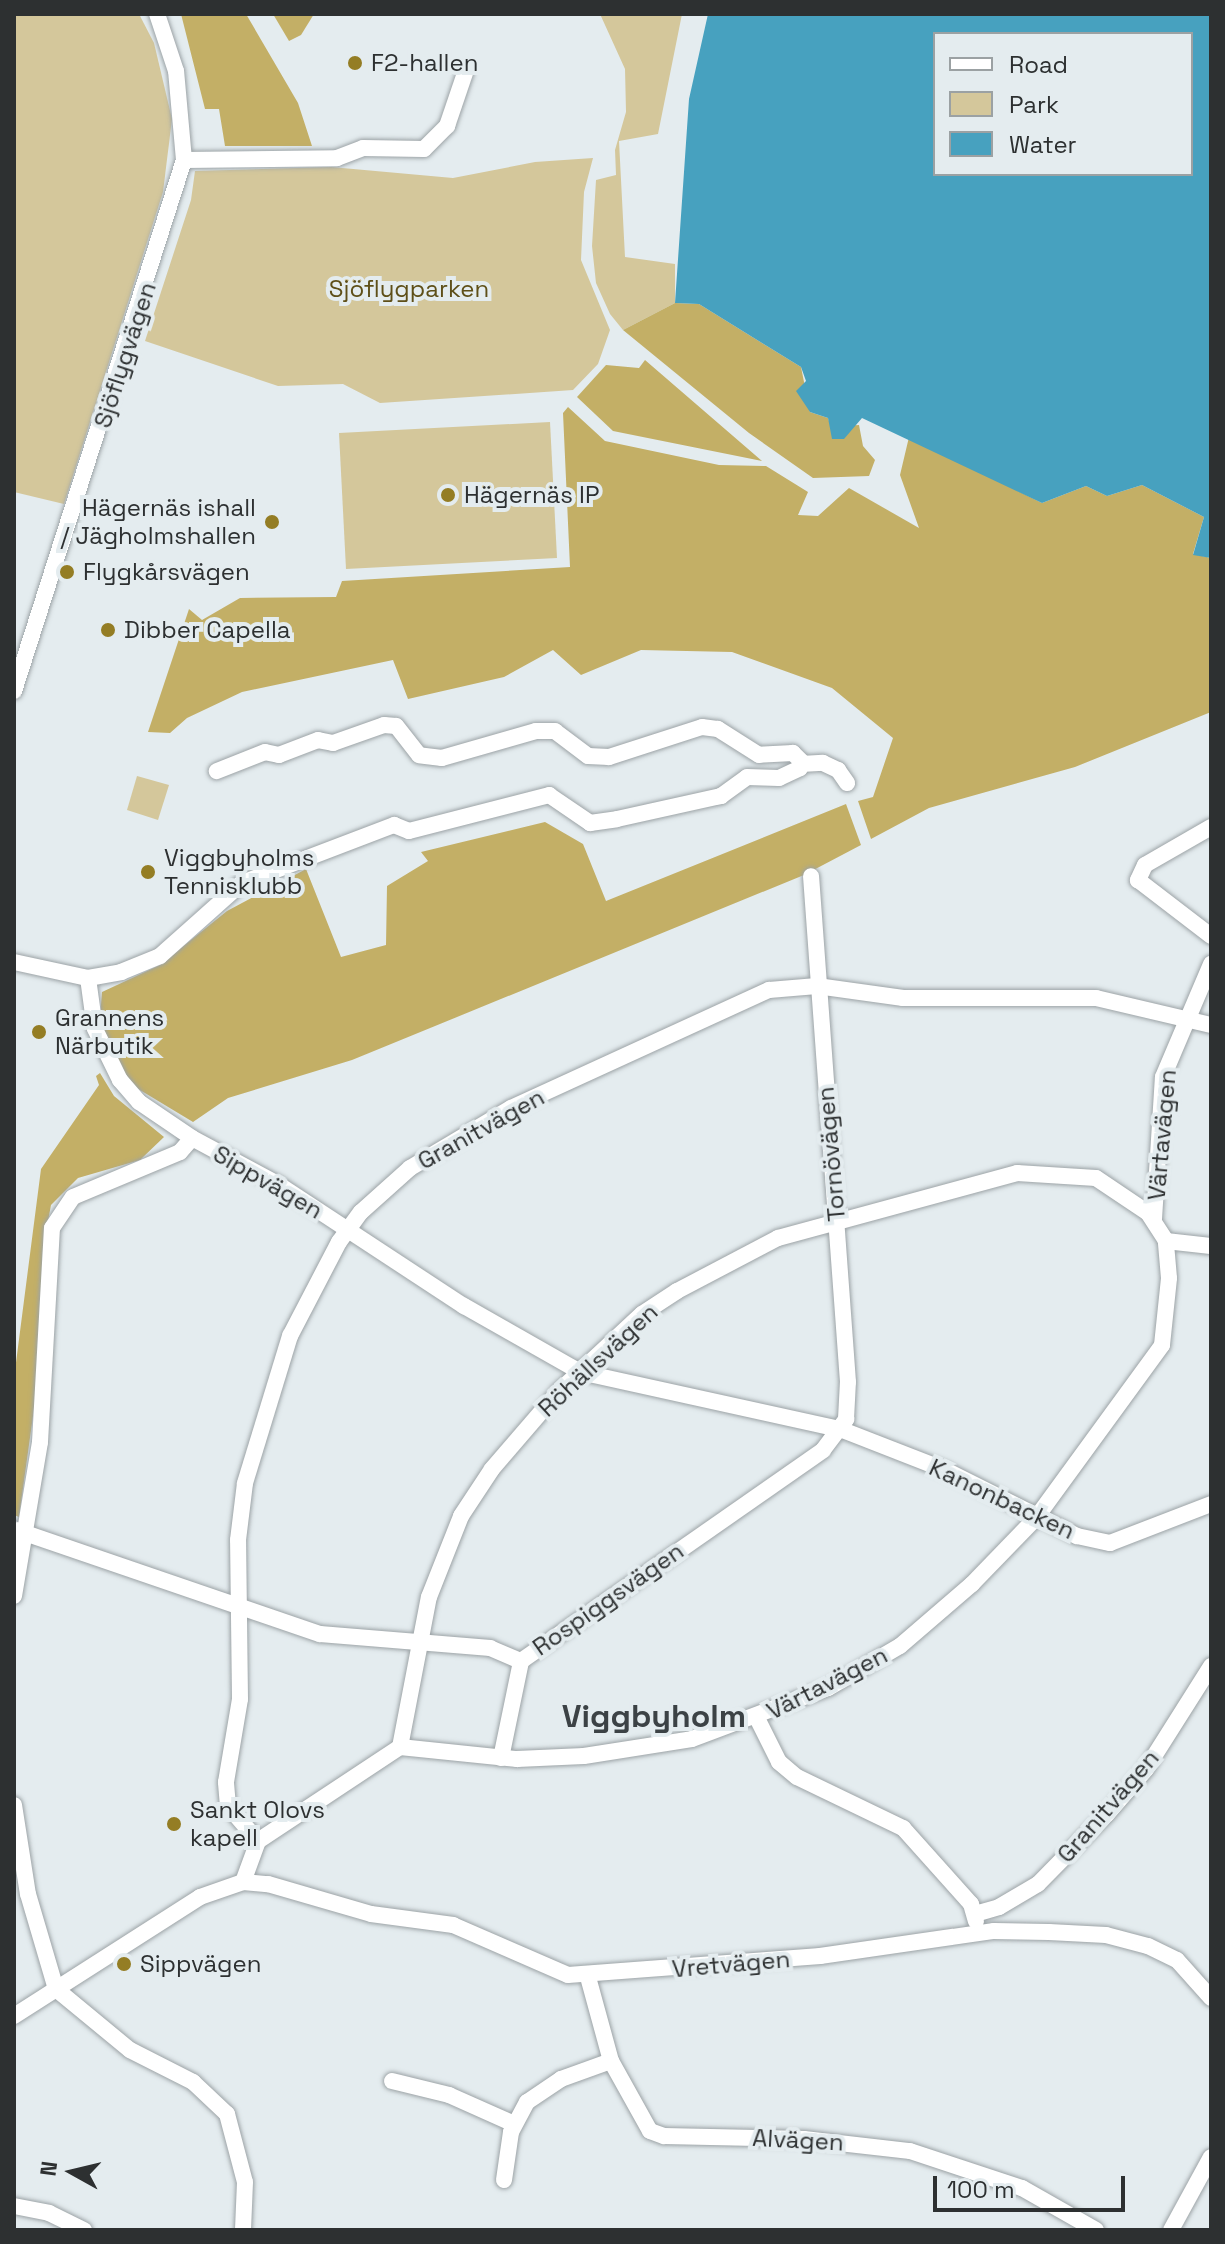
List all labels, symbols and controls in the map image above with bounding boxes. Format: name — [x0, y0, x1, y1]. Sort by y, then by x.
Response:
legend — [933, 32, 1193, 176]
place label: F2-hallen — [371, 49, 478, 77]
text: Road — [1009, 49, 1068, 80]
marker: F2-hallen — [346, 54, 364, 72]
text: Park — [1009, 89, 1059, 120]
text: Water — [1009, 129, 1077, 160]
park label: Sjöflygparken — [329, 275, 489, 303]
street label: Sjöflygvägen — [88, 279, 162, 431]
place label: Hägernäs IP — [464, 481, 599, 509]
marker: Hägernäs IP — [439, 486, 457, 504]
place label: Hägernäs ishall / Jägholmshallen — [61, 494, 256, 550]
marker: Hägernäs ishall / Jägholmshallen — [263, 513, 281, 531]
place label: Flygkårsvägen — [83, 558, 250, 586]
marker: Flygkårsvägen — [58, 563, 76, 581]
place label: Dibber Capella — [124, 616, 291, 644]
marker: Dibber Capella — [99, 621, 117, 639]
place label: Viggbyholms Tennisklubb — [164, 844, 314, 900]
marker: Viggbyholms Tennisklubb — [139, 863, 157, 881]
place label: Grannens Närbutik — [55, 1004, 164, 1060]
marker: Grannens Närbutik — [30, 1023, 48, 1041]
street label: Värtavägen — [1142, 1068, 1182, 1202]
street label: Granitvägen — [413, 1082, 549, 1176]
street label: Tornövägen — [811, 1086, 851, 1222]
street label: Sippvägen — [208, 1139, 328, 1225]
street label: Röhällsvägen — [532, 1297, 664, 1423]
street label: Kanonbacken — [925, 1453, 1079, 1545]
street label: Rospiggsvägen — [527, 1536, 689, 1662]
street label: Värtavägen — [762, 1640, 892, 1726]
district label: Viggbyholm — [562, 1697, 746, 1735]
street label: Granitvägen — [1051, 1744, 1165, 1868]
place label: Sankt Olovs kapell — [190, 1796, 325, 1852]
marker: Sankt Olovs kapell — [165, 1815, 183, 1833]
street label: Vretvägen — [671, 1944, 791, 1984]
place label: Sippvägen — [140, 1950, 261, 1978]
marker: Sippvägen — [115, 1955, 133, 1973]
street label: Alvägen — [752, 2123, 844, 2157]
north arrow — [32, 2132, 112, 2212]
text: N — [33, 2159, 63, 2178]
scale bar — [937, 2160, 1129, 2210]
text: 100 m — [947, 2174, 1015, 2205]

